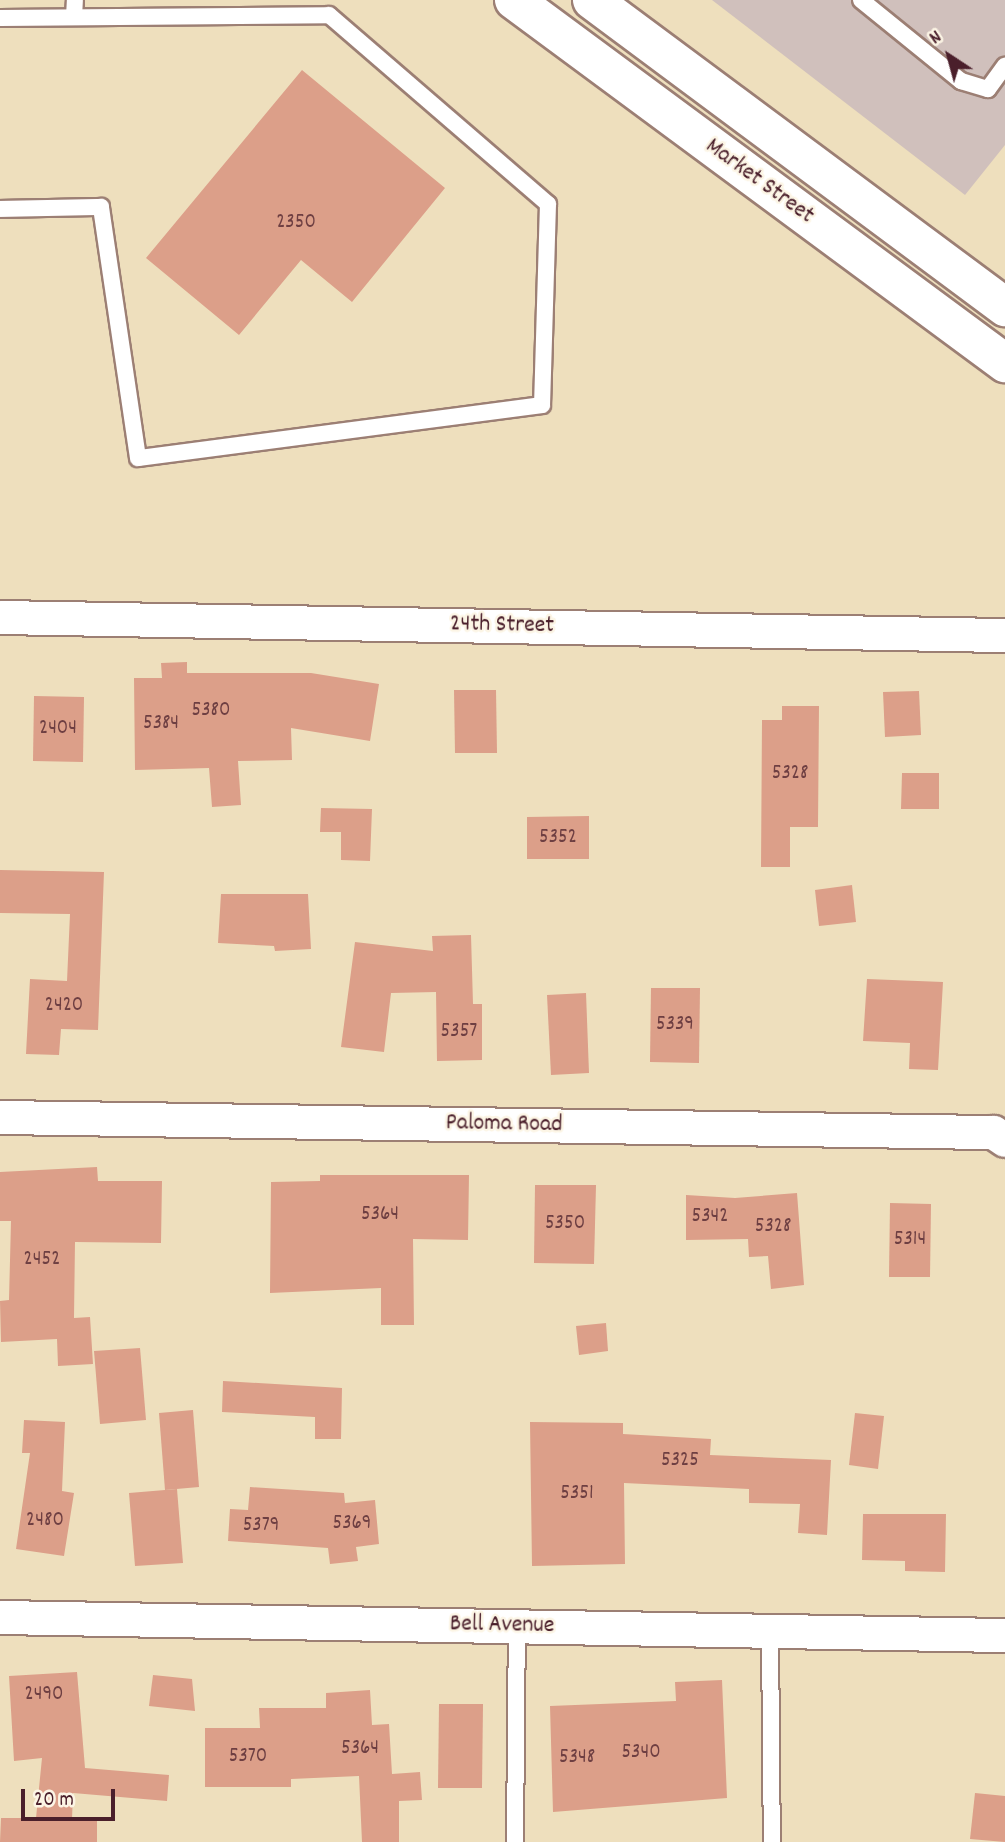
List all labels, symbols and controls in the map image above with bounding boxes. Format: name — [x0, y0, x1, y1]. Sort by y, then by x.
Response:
north arrow — [914, 21, 984, 91]
text: N — [925, 25, 948, 52]
street label: Market Street — [699, 133, 819, 231]
house number: 2350 — [276, 210, 316, 236]
street label: 24th Street — [450, 611, 554, 641]
house number: 5380 — [192, 698, 230, 724]
house number: 5384 — [143, 711, 179, 737]
house number: 2404 — [39, 716, 77, 742]
house number: 5328 — [772, 761, 808, 787]
house number: 5352 — [539, 825, 577, 851]
house number: 2420 — [45, 993, 83, 1019]
house number: 5339 — [656, 1012, 694, 1038]
house number: 5357 — [441, 1019, 477, 1045]
street label: Paloma Road — [445, 1110, 563, 1140]
house number: 5364 — [361, 1202, 399, 1228]
house number: 5342 — [692, 1204, 728, 1230]
house number: 5350 — [545, 1211, 585, 1237]
house number: 5328 — [755, 1214, 791, 1240]
house number: 5314 — [894, 1227, 926, 1253]
house number: 2452 — [24, 1247, 60, 1273]
house number: 5325 — [661, 1448, 699, 1474]
house number: 5351 — [560, 1481, 594, 1507]
house number: 2480 — [26, 1508, 64, 1534]
house number: 5369 — [333, 1511, 371, 1537]
house number: 5379 — [243, 1513, 279, 1539]
street label: Bell Avenue — [449, 1611, 555, 1641]
house number: 2490 — [25, 1682, 63, 1708]
house number: 5364 — [341, 1736, 379, 1762]
house number: 5340 — [621, 1740, 661, 1766]
house number: 5370 — [229, 1744, 267, 1770]
house number: 5348 — [559, 1745, 595, 1771]
scale bar — [24, 1776, 119, 1820]
text: 20 m — [34, 1786, 74, 1816]

